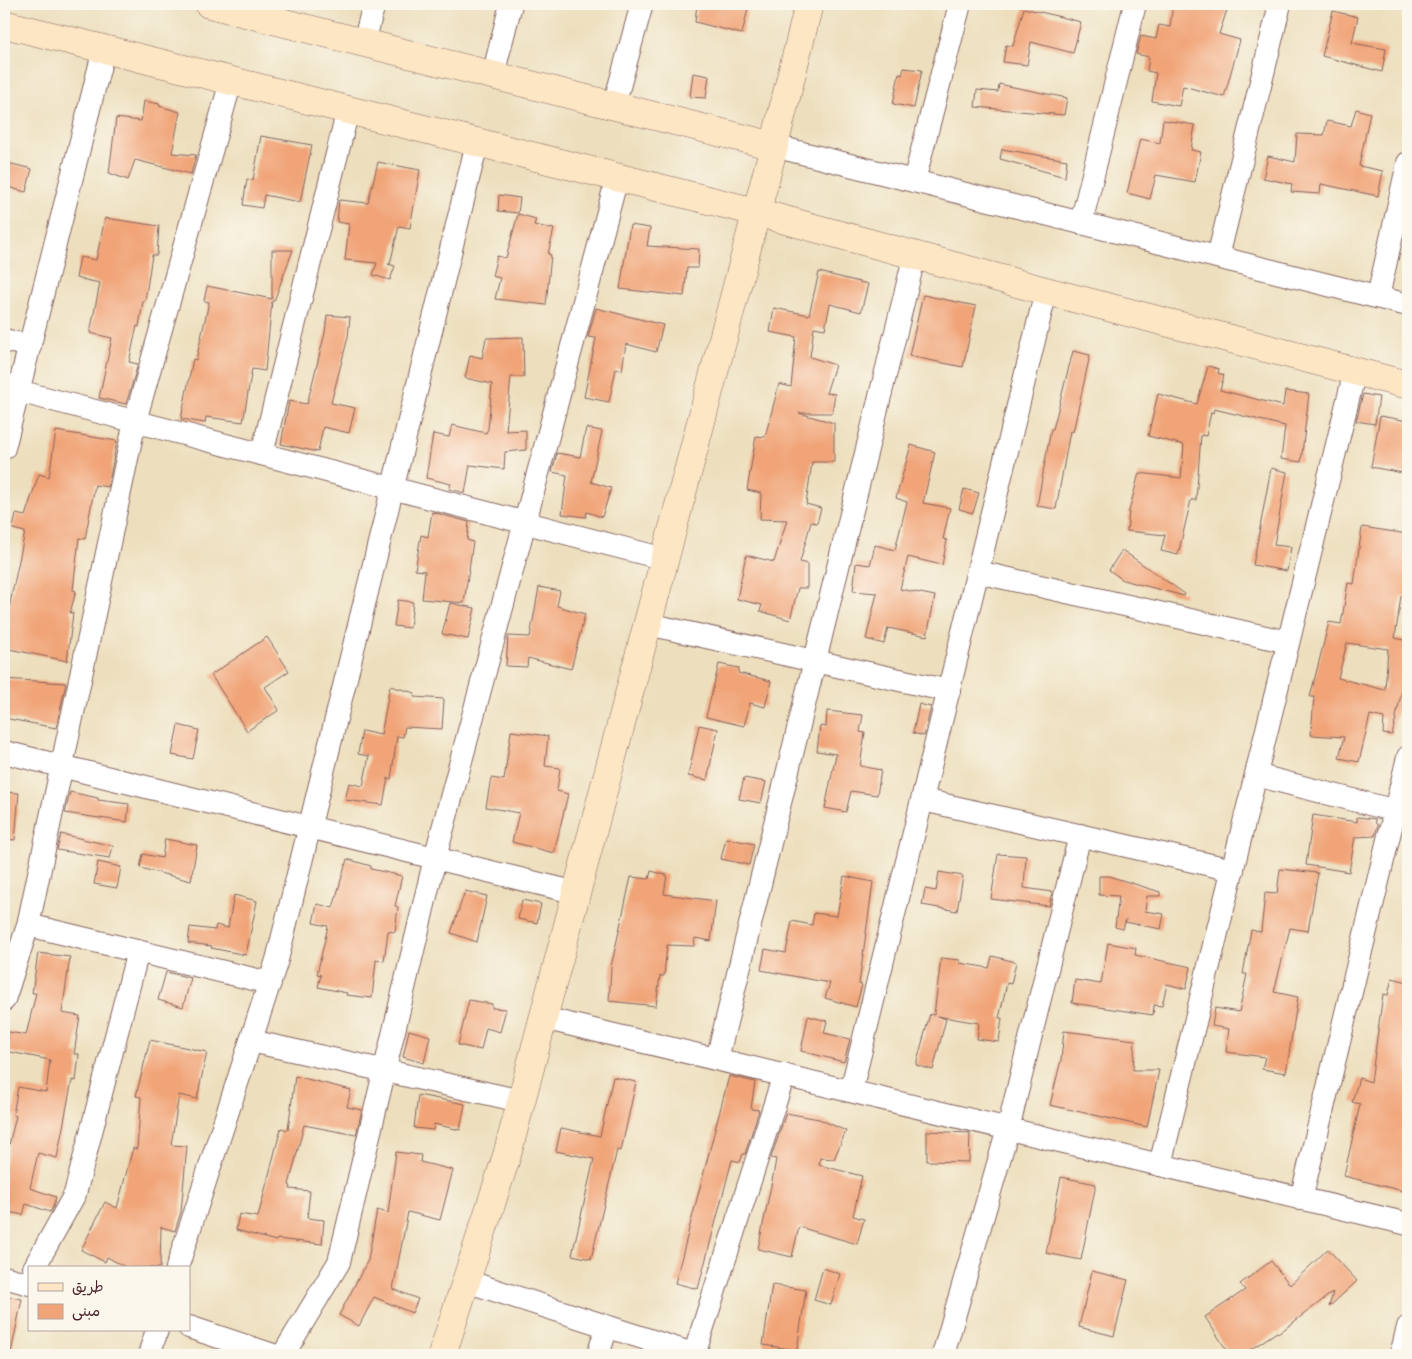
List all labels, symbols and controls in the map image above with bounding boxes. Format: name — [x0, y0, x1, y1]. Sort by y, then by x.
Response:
legend — [28, 1266, 190, 1332]
text: طريق — [72, 1276, 104, 1297]
text: مبنى — [72, 1300, 100, 1321]

